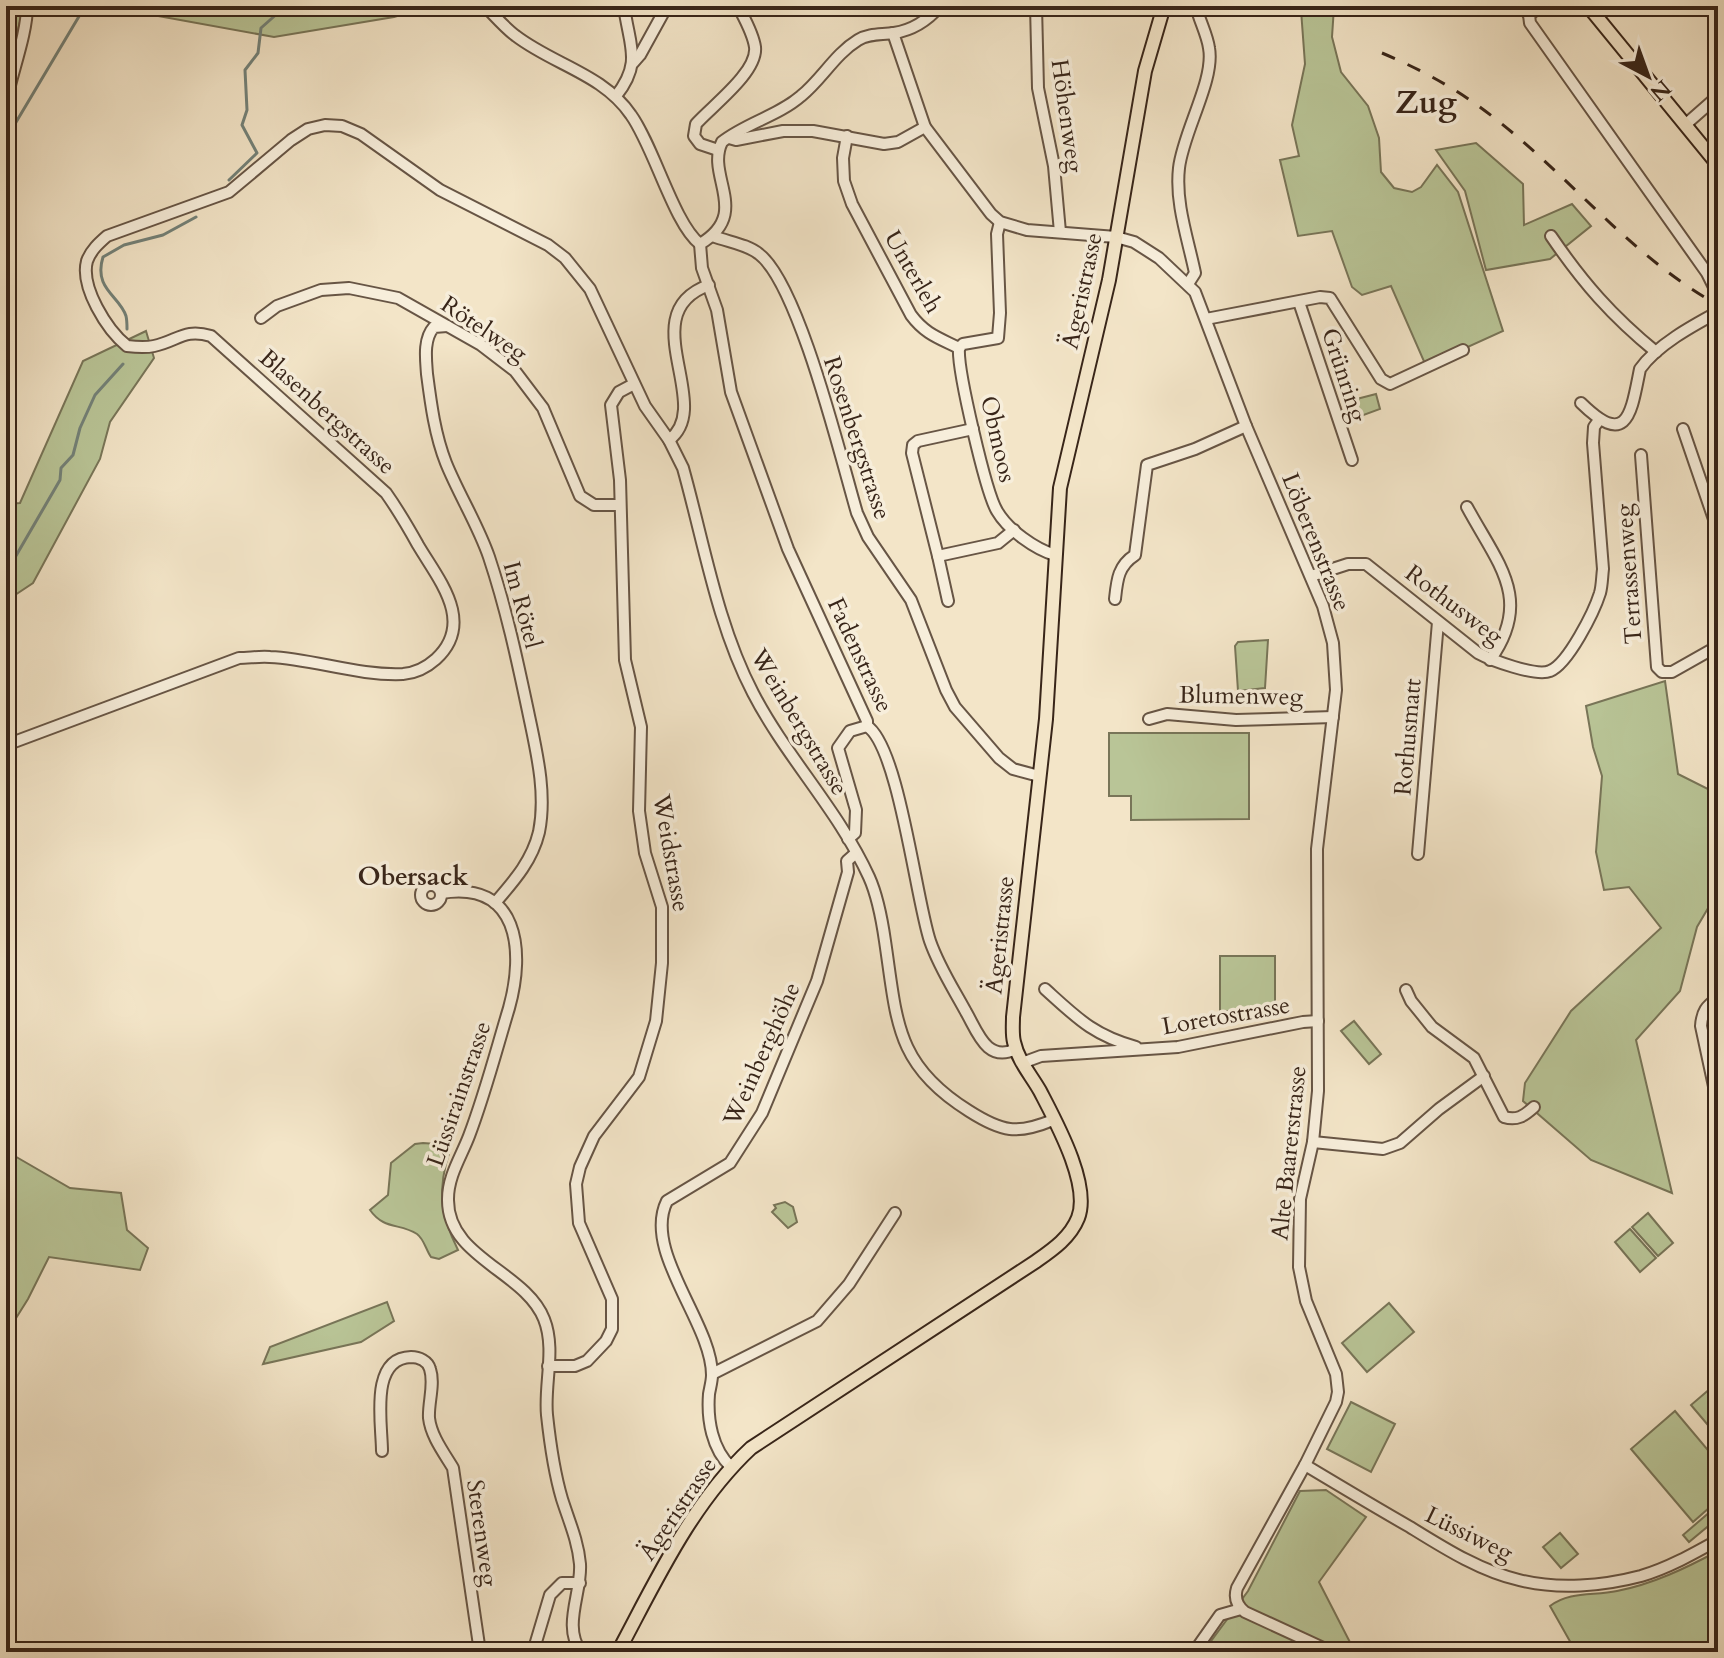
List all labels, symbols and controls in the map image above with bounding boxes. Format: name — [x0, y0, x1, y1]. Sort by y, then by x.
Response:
north arrow — [1608, 36, 1688, 116]
street label: Höhenweg — [1043, 57, 1091, 175]
text: N — [1643, 73, 1678, 108]
district label: Zug — [1395, 81, 1457, 125]
street label: Unterleh — [876, 224, 950, 320]
street label: Ägeristrasse — [1054, 230, 1110, 352]
street label: Rötelweg — [434, 288, 534, 370]
street label: Grünring — [1313, 324, 1375, 427]
street label: Blasenbergstrasse — [252, 342, 402, 482]
street label: Rosenbergstrasse — [815, 352, 899, 524]
street label: Obmoos — [972, 392, 1024, 486]
street label: Löberenstrasse — [1273, 468, 1359, 616]
street label: Terrassenweg — [1608, 502, 1650, 645]
street label: Rothusweg — [1398, 557, 1510, 653]
street label: Im Rötel — [495, 558, 549, 652]
street label: Fadenstrasse — [819, 592, 901, 718]
street label: Weinbergstrasse — [742, 642, 856, 801]
street label: Rothusmatt — [1386, 677, 1430, 797]
street label: Blumenweg — [1179, 678, 1304, 714]
street label: Weidstrasse — [644, 791, 698, 914]
district label: Obersack — [358, 859, 469, 894]
street label: Ägeristrasse — [977, 874, 1023, 996]
street label: Weinberghöhe — [715, 977, 808, 1132]
street label: Loretostrasse — [1159, 989, 1293, 1043]
street label: Lüssirainstrasse — [419, 1017, 499, 1171]
street label: Alte Baarerstrasse — [1263, 1064, 1315, 1242]
street label: Ägeristrasse — [631, 1451, 725, 1567]
street label: Sterenweg — [458, 1478, 506, 1589]
street label: Lüssiweg — [1419, 1499, 1519, 1570]

